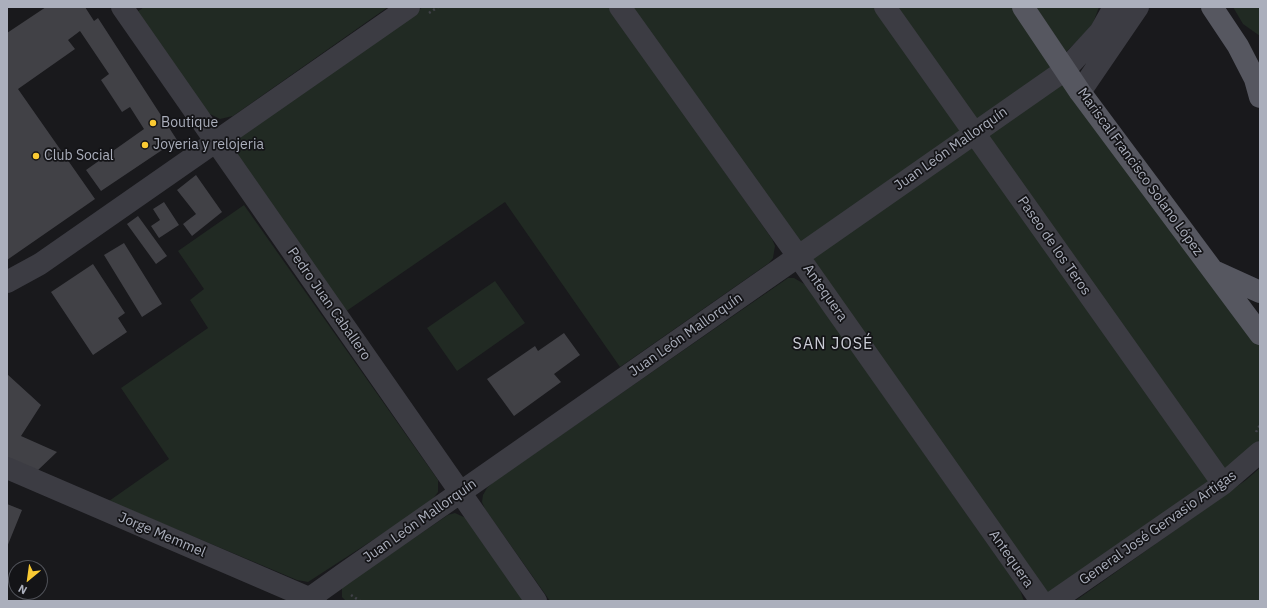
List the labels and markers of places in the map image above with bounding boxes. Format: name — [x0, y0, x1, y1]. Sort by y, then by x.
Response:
place label: Boutique — [161, 115, 218, 131]
marker: Boutique — [148, 118, 158, 128]
place label: Joyeria y relojeria — [153, 137, 264, 153]
marker: Joyeria y relojeria — [140, 140, 150, 150]
place label: Club Social — [44, 148, 114, 164]
marker: Club Social — [31, 151, 41, 161]

